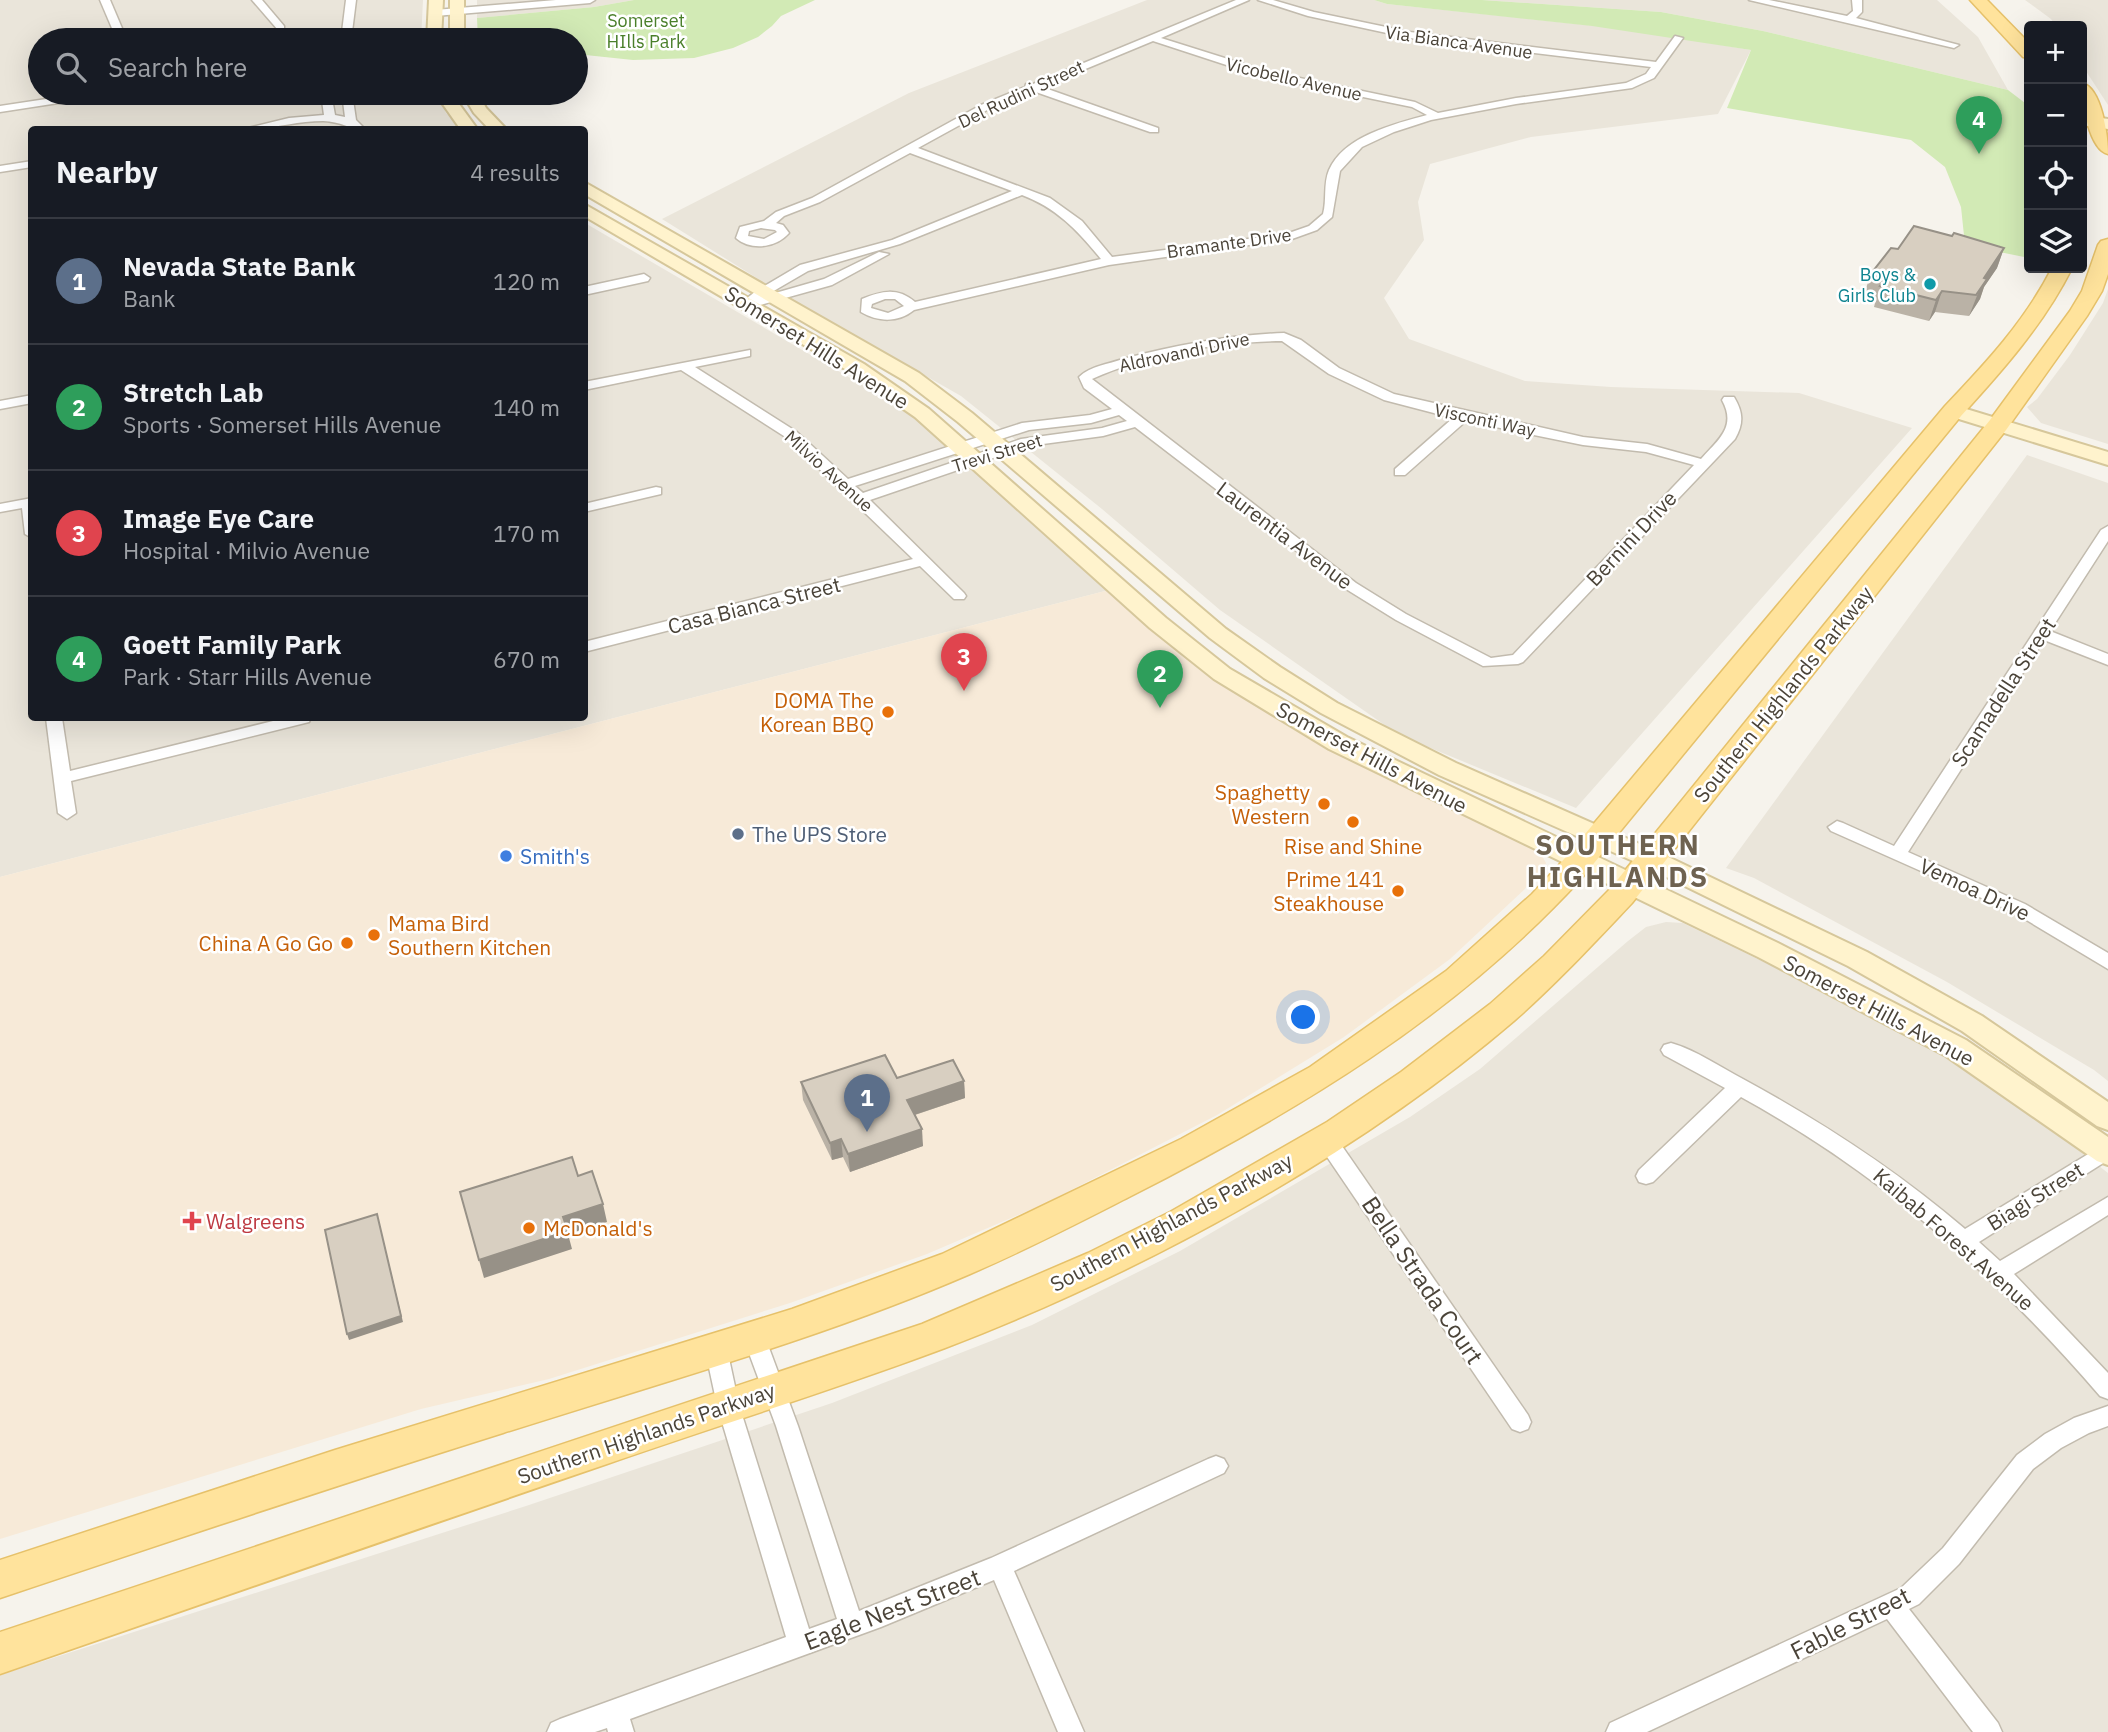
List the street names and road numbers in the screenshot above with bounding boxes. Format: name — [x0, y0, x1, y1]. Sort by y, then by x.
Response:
street label: Via Bianca Avenue — [1384, 20, 1534, 64]
street label: Vicobello Avenue — [1224, 52, 1364, 106]
street label: Del Rudini Street — [954, 55, 1088, 133]
street label: Bramante Drive — [1165, 223, 1293, 263]
street label: Somerset Hills Avenue — [720, 279, 914, 415]
street label: Aldrovandi Drive — [1117, 327, 1251, 377]
street label: Visconti Way — [1432, 398, 1538, 442]
street label: Milvio Avenue — [780, 425, 878, 517]
street label: Trevi Street — [949, 428, 1045, 478]
street label: Laurentia Avenue — [1211, 475, 1359, 595]
street label: Bernini Drive — [1579, 484, 1683, 592]
street label: Casa Bianca Street — [665, 570, 843, 640]
street label: Southern Highlands Parkway — [1687, 580, 1879, 808]
street label: Scamadella Street — [1944, 612, 2062, 772]
street label: Somerset Hills Avenue — [1272, 695, 1472, 819]
street label: Vemoa Drive — [1915, 851, 2035, 927]
street label: Somerset Hills Avenue — [1779, 948, 1979, 1072]
street label: Southern Highlands Parkway — [1045, 1146, 1298, 1298]
street label: Biagi Street — [1981, 1155, 2089, 1237]
street label: Kaibab Forest Avenue — [1868, 1161, 2040, 1317]
street label: Bella Strada Court — [1355, 1190, 1491, 1370]
street label: Southern Highlands Parkway — [513, 1376, 779, 1490]
street label: Eagle Nest Street — [799, 1561, 985, 1657]
street label: Fable Street — [1785, 1579, 1915, 1667]

